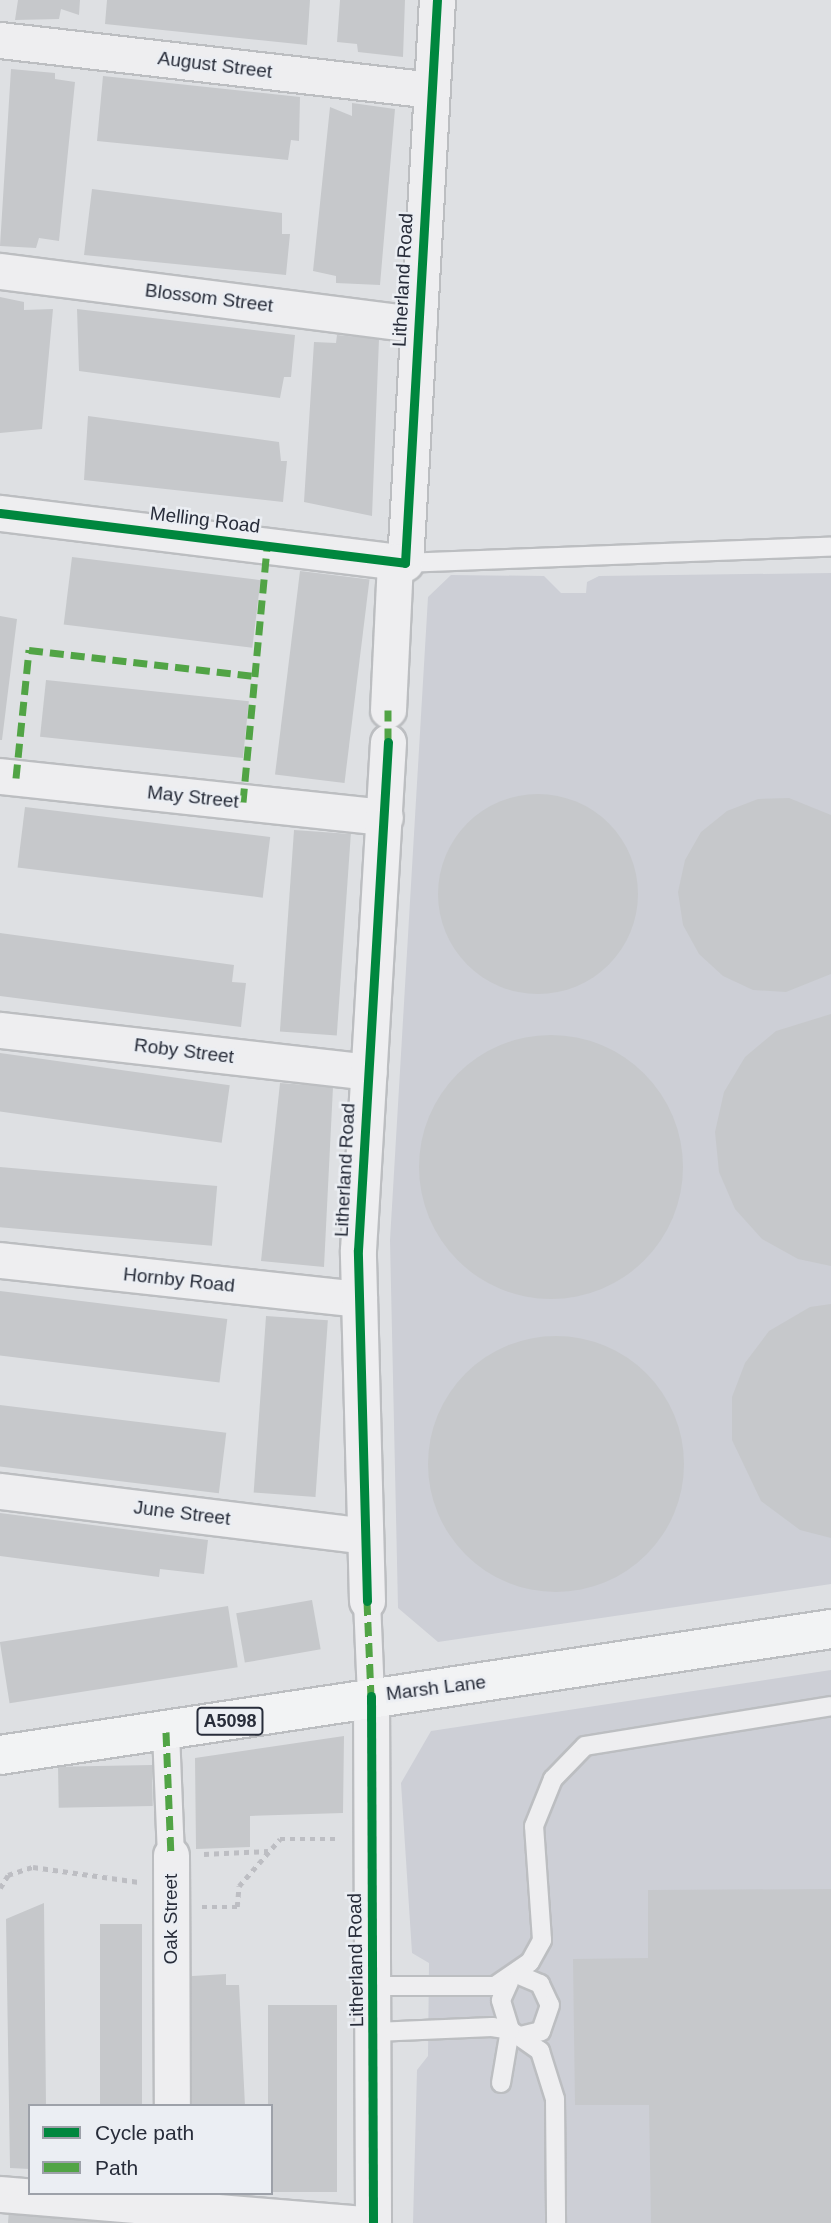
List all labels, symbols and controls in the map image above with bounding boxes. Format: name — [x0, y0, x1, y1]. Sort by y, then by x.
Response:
street label: August Street — [156, 47, 274, 83]
street label: Litherland Road — [388, 212, 418, 348]
street label: Blossom Street — [144, 279, 274, 317]
street label: Melling Road — [149, 502, 261, 538]
street label: May Street — [146, 781, 240, 813]
street label: Roby Street — [133, 1034, 235, 1068]
street label: Litherland Road — [330, 1102, 360, 1238]
street label: Hornby Road — [122, 1263, 236, 1297]
street label: June Street — [132, 1496, 232, 1530]
street label: Marsh Lane — [385, 1671, 487, 1705]
road number: A5098 — [195, 1706, 265, 1736]
street label: Oak Street — [160, 1874, 182, 1964]
street label: Litherland Road — [343, 1893, 369, 2027]
legend — [28, 2104, 273, 2195]
text: Cycle path — [95, 2121, 194, 2144]
text: Path — [95, 2156, 138, 2179]

